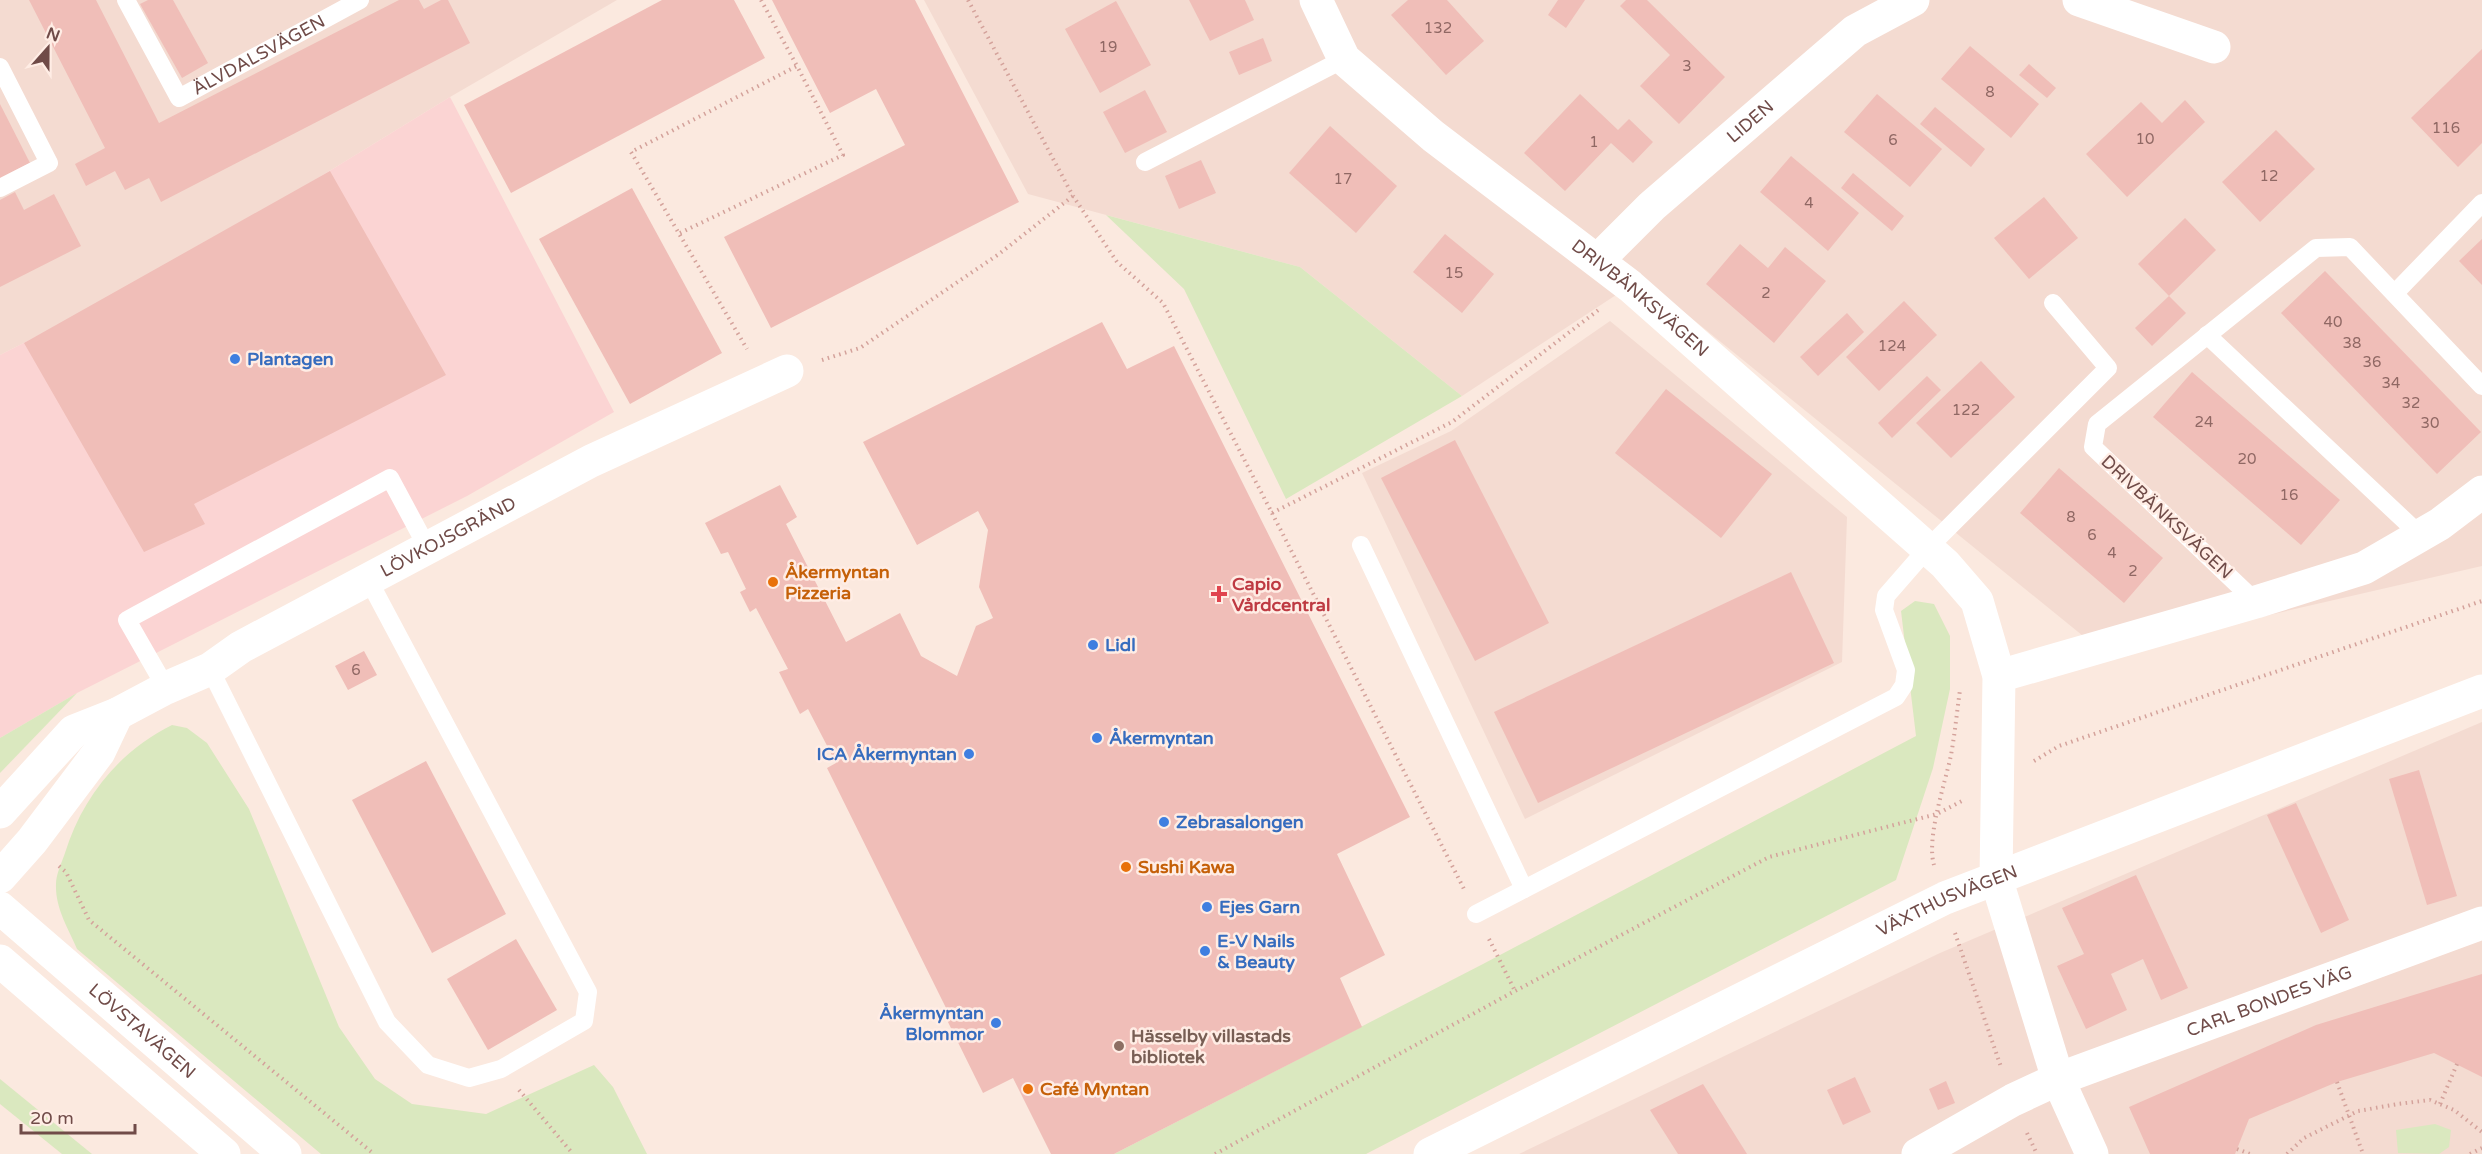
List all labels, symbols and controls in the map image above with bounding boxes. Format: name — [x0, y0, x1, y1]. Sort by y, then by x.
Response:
street label: ÄLVDALSVÄGEN — [188, 10, 329, 100]
north arrow — [18, 18, 78, 78]
house number: 132 — [1424, 19, 1452, 37]
text: N — [43, 23, 63, 47]
house number: 19 — [1099, 38, 1117, 56]
house number: 3 — [1682, 57, 1692, 75]
house number: 8 — [1985, 83, 1995, 101]
street label: LIDEN — [1722, 95, 1778, 148]
house number: 116 — [2432, 119, 2460, 137]
house number: 10 — [2136, 130, 2154, 148]
house number: 6 — [1888, 131, 1898, 149]
house number: 1 — [1589, 133, 1599, 151]
house number: 12 — [2260, 167, 2278, 185]
house number: 17 — [1334, 170, 1352, 188]
house number: 4 — [1804, 194, 1814, 212]
street label: DRIVBÄNKSVÄGEN — [1567, 235, 1713, 361]
house number: 15 — [1445, 264, 1463, 282]
house number: 2 — [1761, 284, 1771, 302]
house number: 40 — [2324, 313, 2342, 331]
house number: 38 — [2343, 334, 2361, 352]
house number: 124 — [1878, 337, 1906, 355]
place label: Plantagen — [247, 348, 334, 370]
marker: Plantagen — [228, 352, 242, 366]
house number: 36 — [2363, 353, 2381, 371]
house number: 34 — [2382, 374, 2400, 392]
house number: 32 — [2402, 394, 2420, 412]
house number: 122 — [1952, 401, 1980, 419]
house number: 24 — [2195, 413, 2213, 431]
house number: 30 — [2421, 414, 2439, 432]
street label: DRIVBÄNKSVÄGEN — [2097, 450, 2237, 584]
house number: 20 — [2238, 450, 2256, 468]
house number: 16 — [2280, 486, 2298, 504]
street label: LÖVKOJSGRÄND — [377, 492, 520, 582]
house number: 8 — [2066, 508, 2076, 526]
house number: 6 — [2087, 526, 2097, 544]
house number: 4 — [2107, 544, 2117, 562]
place label: Åkermyntan Pizzeria — [785, 561, 890, 604]
house number: 2 — [2128, 562, 2138, 580]
place label: Capio Vårdcentral — [1232, 573, 1330, 616]
marker: Åkermyntan Pizzeria — [766, 575, 780, 589]
marker: Capio Vårdcentral — [1210, 585, 1228, 603]
place label: Lidl — [1105, 634, 1136, 656]
marker: Lidl — [1086, 638, 1100, 652]
house number: 6 — [351, 661, 361, 679]
place label: Åkermyntan — [1109, 727, 1214, 749]
marker: Åkermyntan — [1090, 731, 1104, 745]
place label: ICA Åkermyntan — [816, 743, 957, 765]
marker: ICA Åkermyntan — [962, 747, 976, 761]
place label: Zebrasalongen — [1176, 811, 1304, 833]
marker: Zebrasalongen — [1157, 815, 1171, 829]
place label: Sushi Kawa — [1138, 856, 1235, 878]
marker: Sushi Kawa — [1119, 860, 1133, 874]
street label: VÄXTHUSVÄGEN — [1873, 860, 2021, 941]
place label: Ejes Garn — [1219, 896, 1300, 918]
marker: Ejes Garn — [1200, 900, 1214, 914]
place label: E-V Nails & Beauty — [1217, 930, 1295, 973]
marker: E-V Nails & Beauty — [1198, 944, 1212, 958]
street label: CARL BONDES VÄG — [2183, 961, 2355, 1042]
street label: LÖVSTAVÄGEN — [84, 979, 200, 1083]
place label: Åkermyntan Blommor — [879, 1002, 985, 1045]
marker: Åkermyntan Blommor — [989, 1016, 1003, 1030]
place label: Hässelby villastads bibliotek — [1131, 1025, 1291, 1068]
marker: Hässelby villastads bibliotek — [1112, 1039, 1126, 1053]
place label: Café Myntan — [1040, 1078, 1149, 1100]
marker: Café Myntan — [1021, 1082, 1035, 1096]
scale bar — [21, 1097, 135, 1135]
text: 20 m — [30, 1107, 74, 1129]

